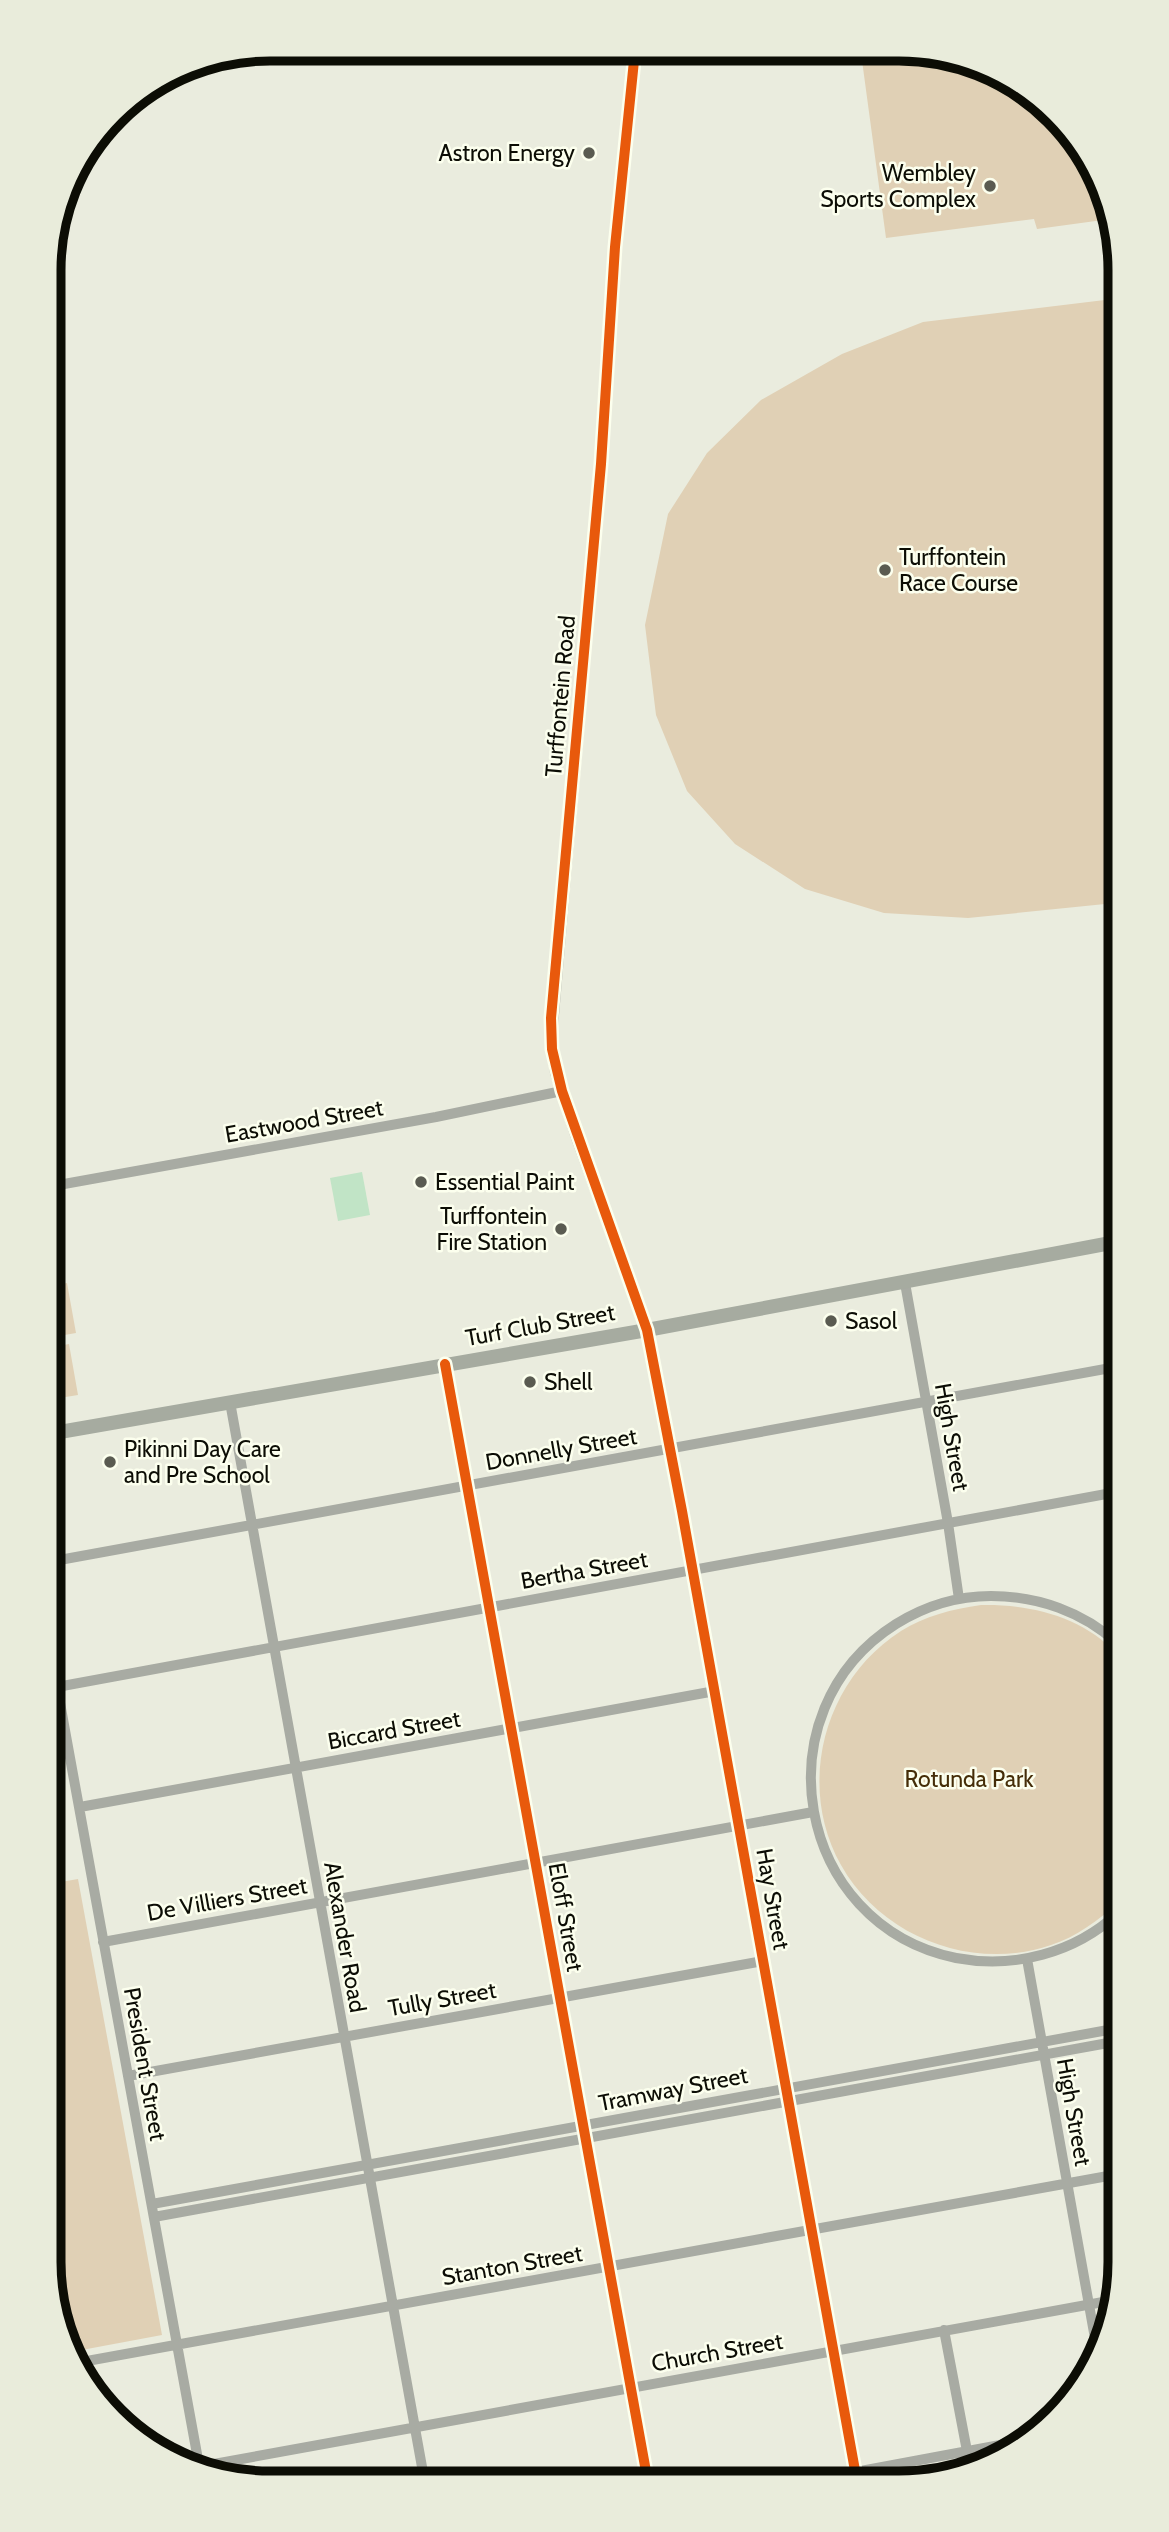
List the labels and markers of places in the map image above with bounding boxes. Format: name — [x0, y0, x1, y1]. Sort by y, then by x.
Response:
place label: Astron Energy — [439, 139, 575, 167]
marker: Astron Energy — [581, 145, 597, 161]
place label: Wembley Sports Complex — [820, 159, 976, 213]
marker: Wembley Sports Complex — [982, 178, 998, 194]
place label: Turffontein Race Course — [899, 543, 1018, 597]
marker: Turffontein Race Course — [877, 562, 893, 578]
place label: Essential Paint — [435, 1168, 575, 1196]
marker: Essential Paint — [413, 1174, 429, 1190]
place label: Turffontein Fire Station — [437, 1202, 547, 1256]
marker: Turffontein Fire Station — [553, 1221, 569, 1237]
place label: Sasol — [845, 1307, 898, 1335]
marker: Sasol — [823, 1313, 839, 1329]
place label: Shell — [544, 1368, 593, 1396]
marker: Shell — [522, 1374, 538, 1390]
place label: Pikinni Day Care and Pre School — [124, 1435, 281, 1489]
marker: Pikinni Day Care and Pre School — [102, 1454, 118, 1470]

